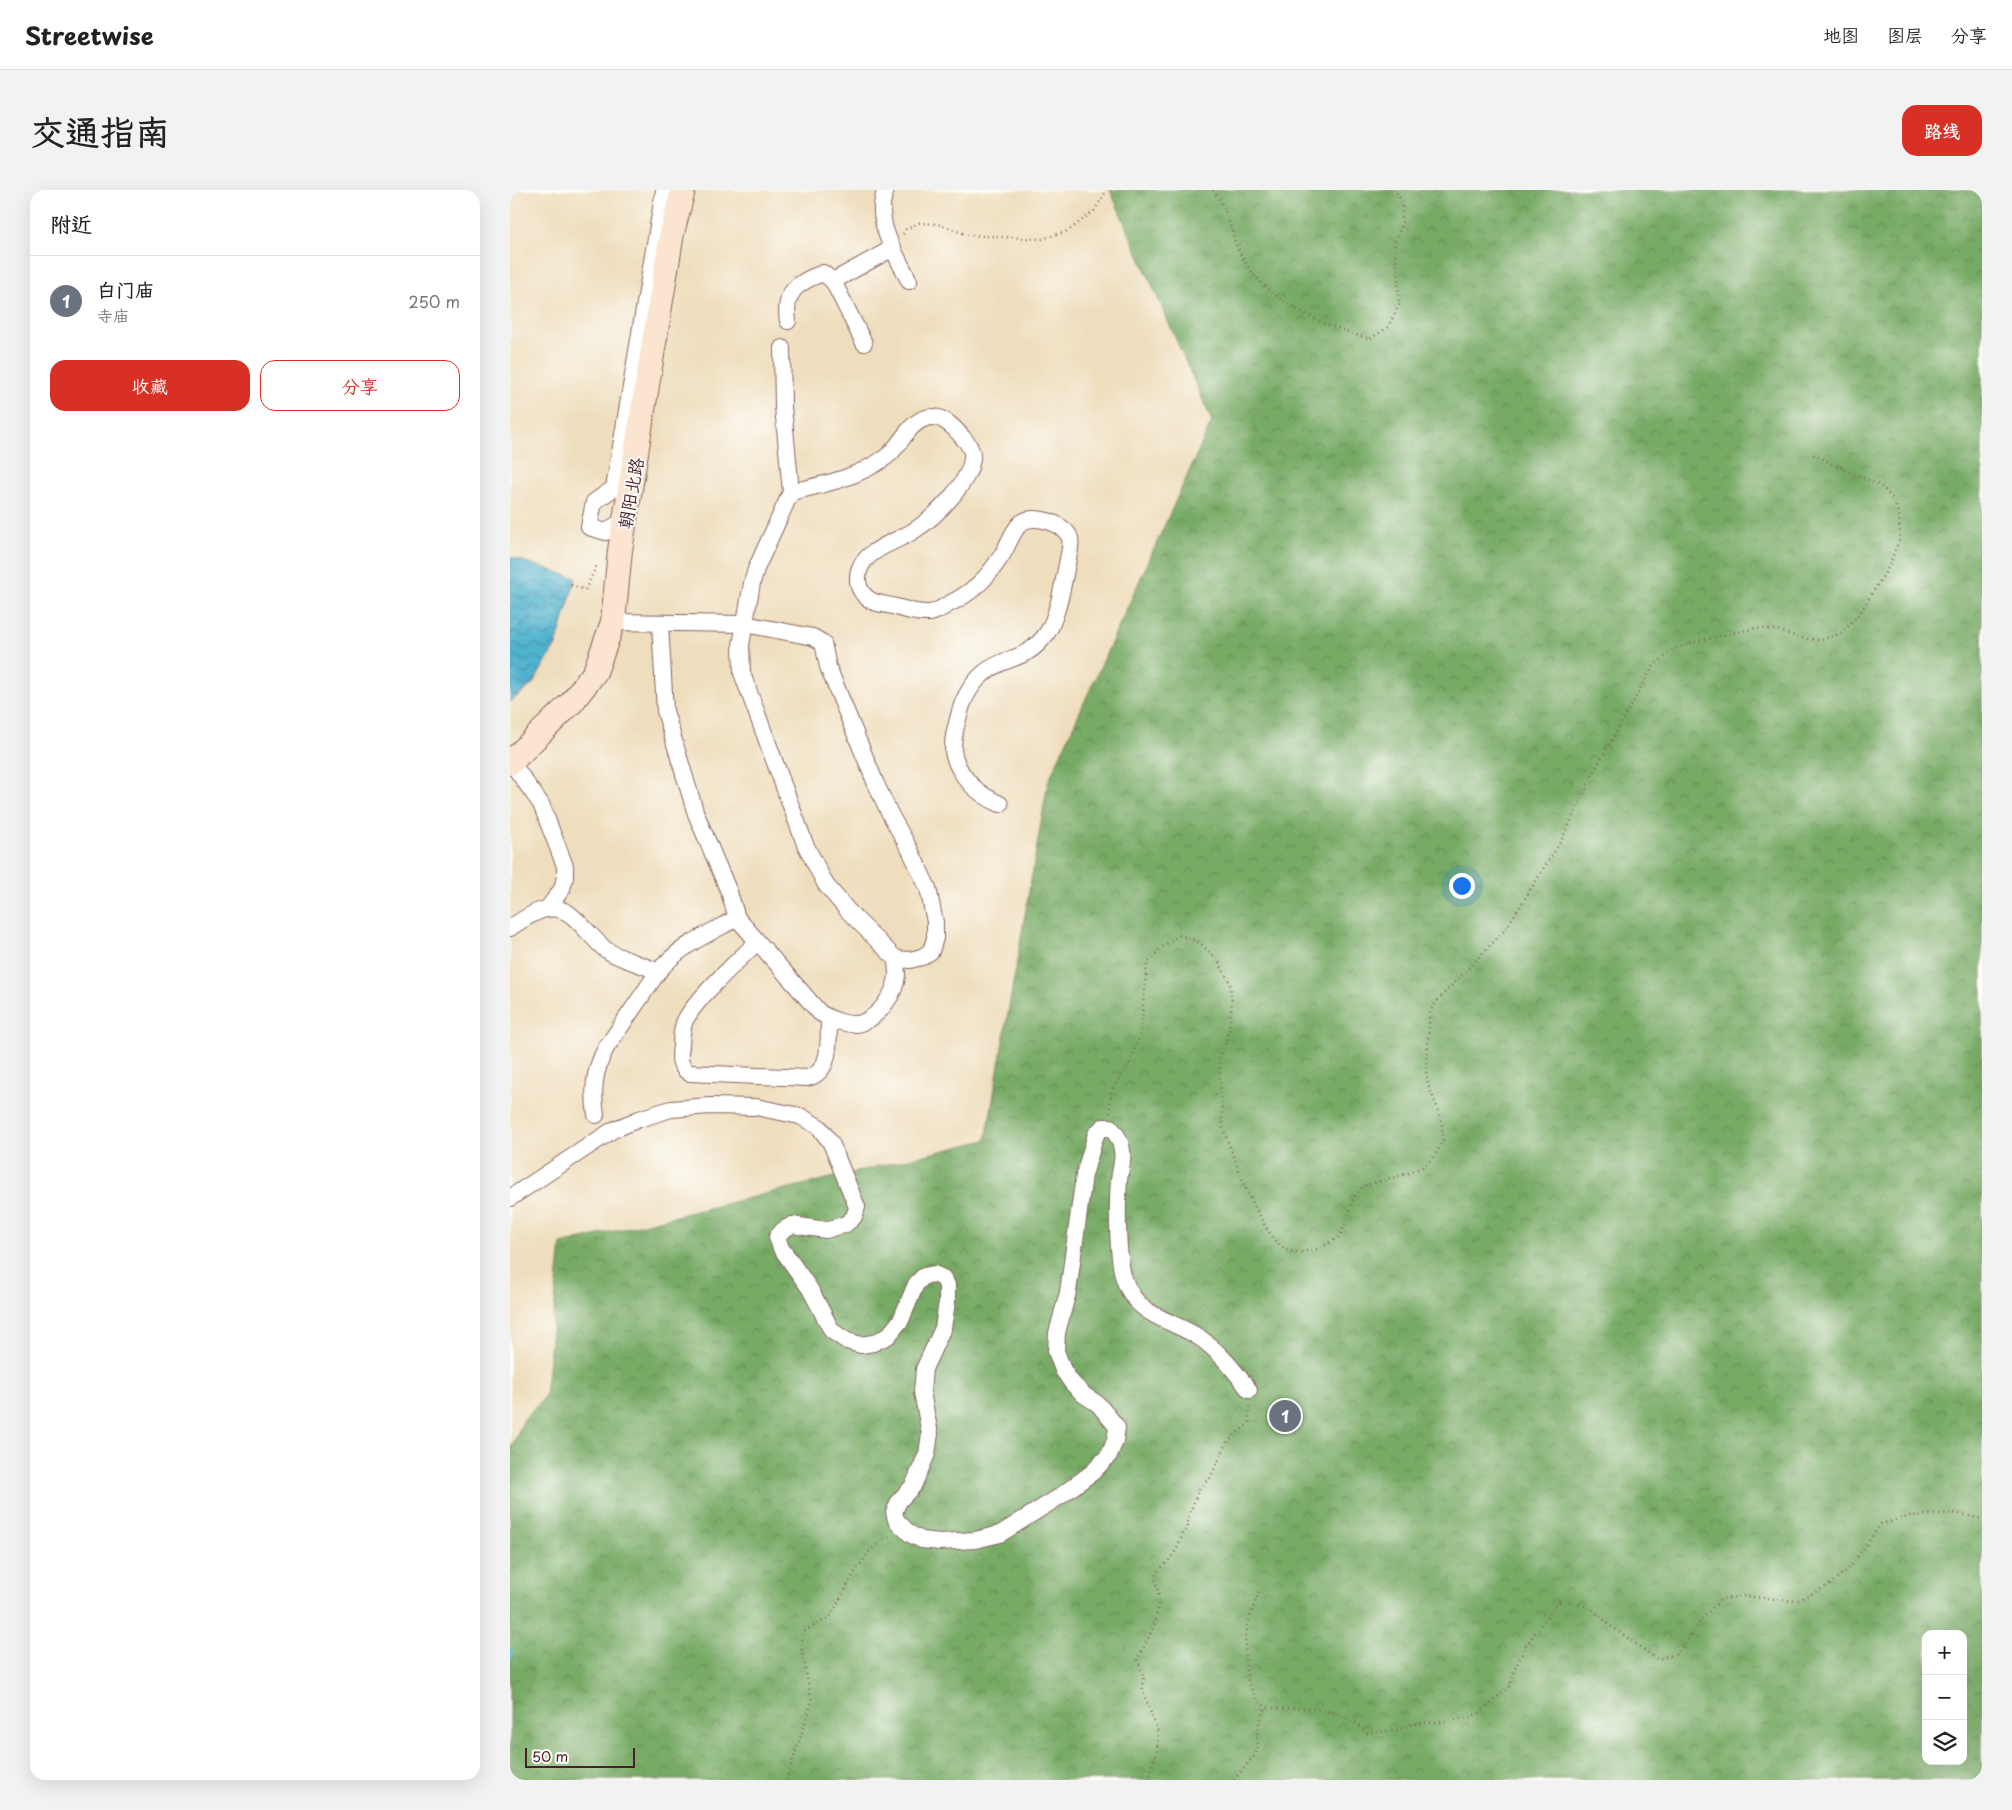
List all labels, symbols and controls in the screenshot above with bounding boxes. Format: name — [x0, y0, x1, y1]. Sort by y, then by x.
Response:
text: Streetwise — [25, 17, 154, 53]
text: 地图 — [1823, 21, 1859, 48]
text: 图层 — [1887, 21, 1923, 48]
text: 分享 — [1951, 21, 1987, 48]
text: 交通指南 — [30, 104, 170, 157]
button: 路线 — [1902, 105, 1982, 156]
text: 附近 — [50, 207, 92, 239]
text: 白门庙 — [97, 275, 154, 303]
text: 1 — [62, 289, 70, 313]
text: 250 m — [409, 289, 460, 313]
text: 寺庙 — [97, 303, 129, 327]
button: 收藏 — [50, 360, 250, 411]
button: 分享 — [260, 360, 460, 411]
street label: 朝阳北路 — [610, 455, 650, 531]
your location — [1449, 873, 1475, 899]
pin: 1 — [1269, 1397, 1301, 1435]
map controls — [1922, 1630, 1967, 1765]
button: + — [1922, 1630, 1967, 1675]
button: − — [1922, 1675, 1967, 1720]
button: layers — [1922, 1720, 1967, 1765]
scale bar — [525, 1745, 635, 1768]
text: 50 m — [532, 1746, 568, 1767]

